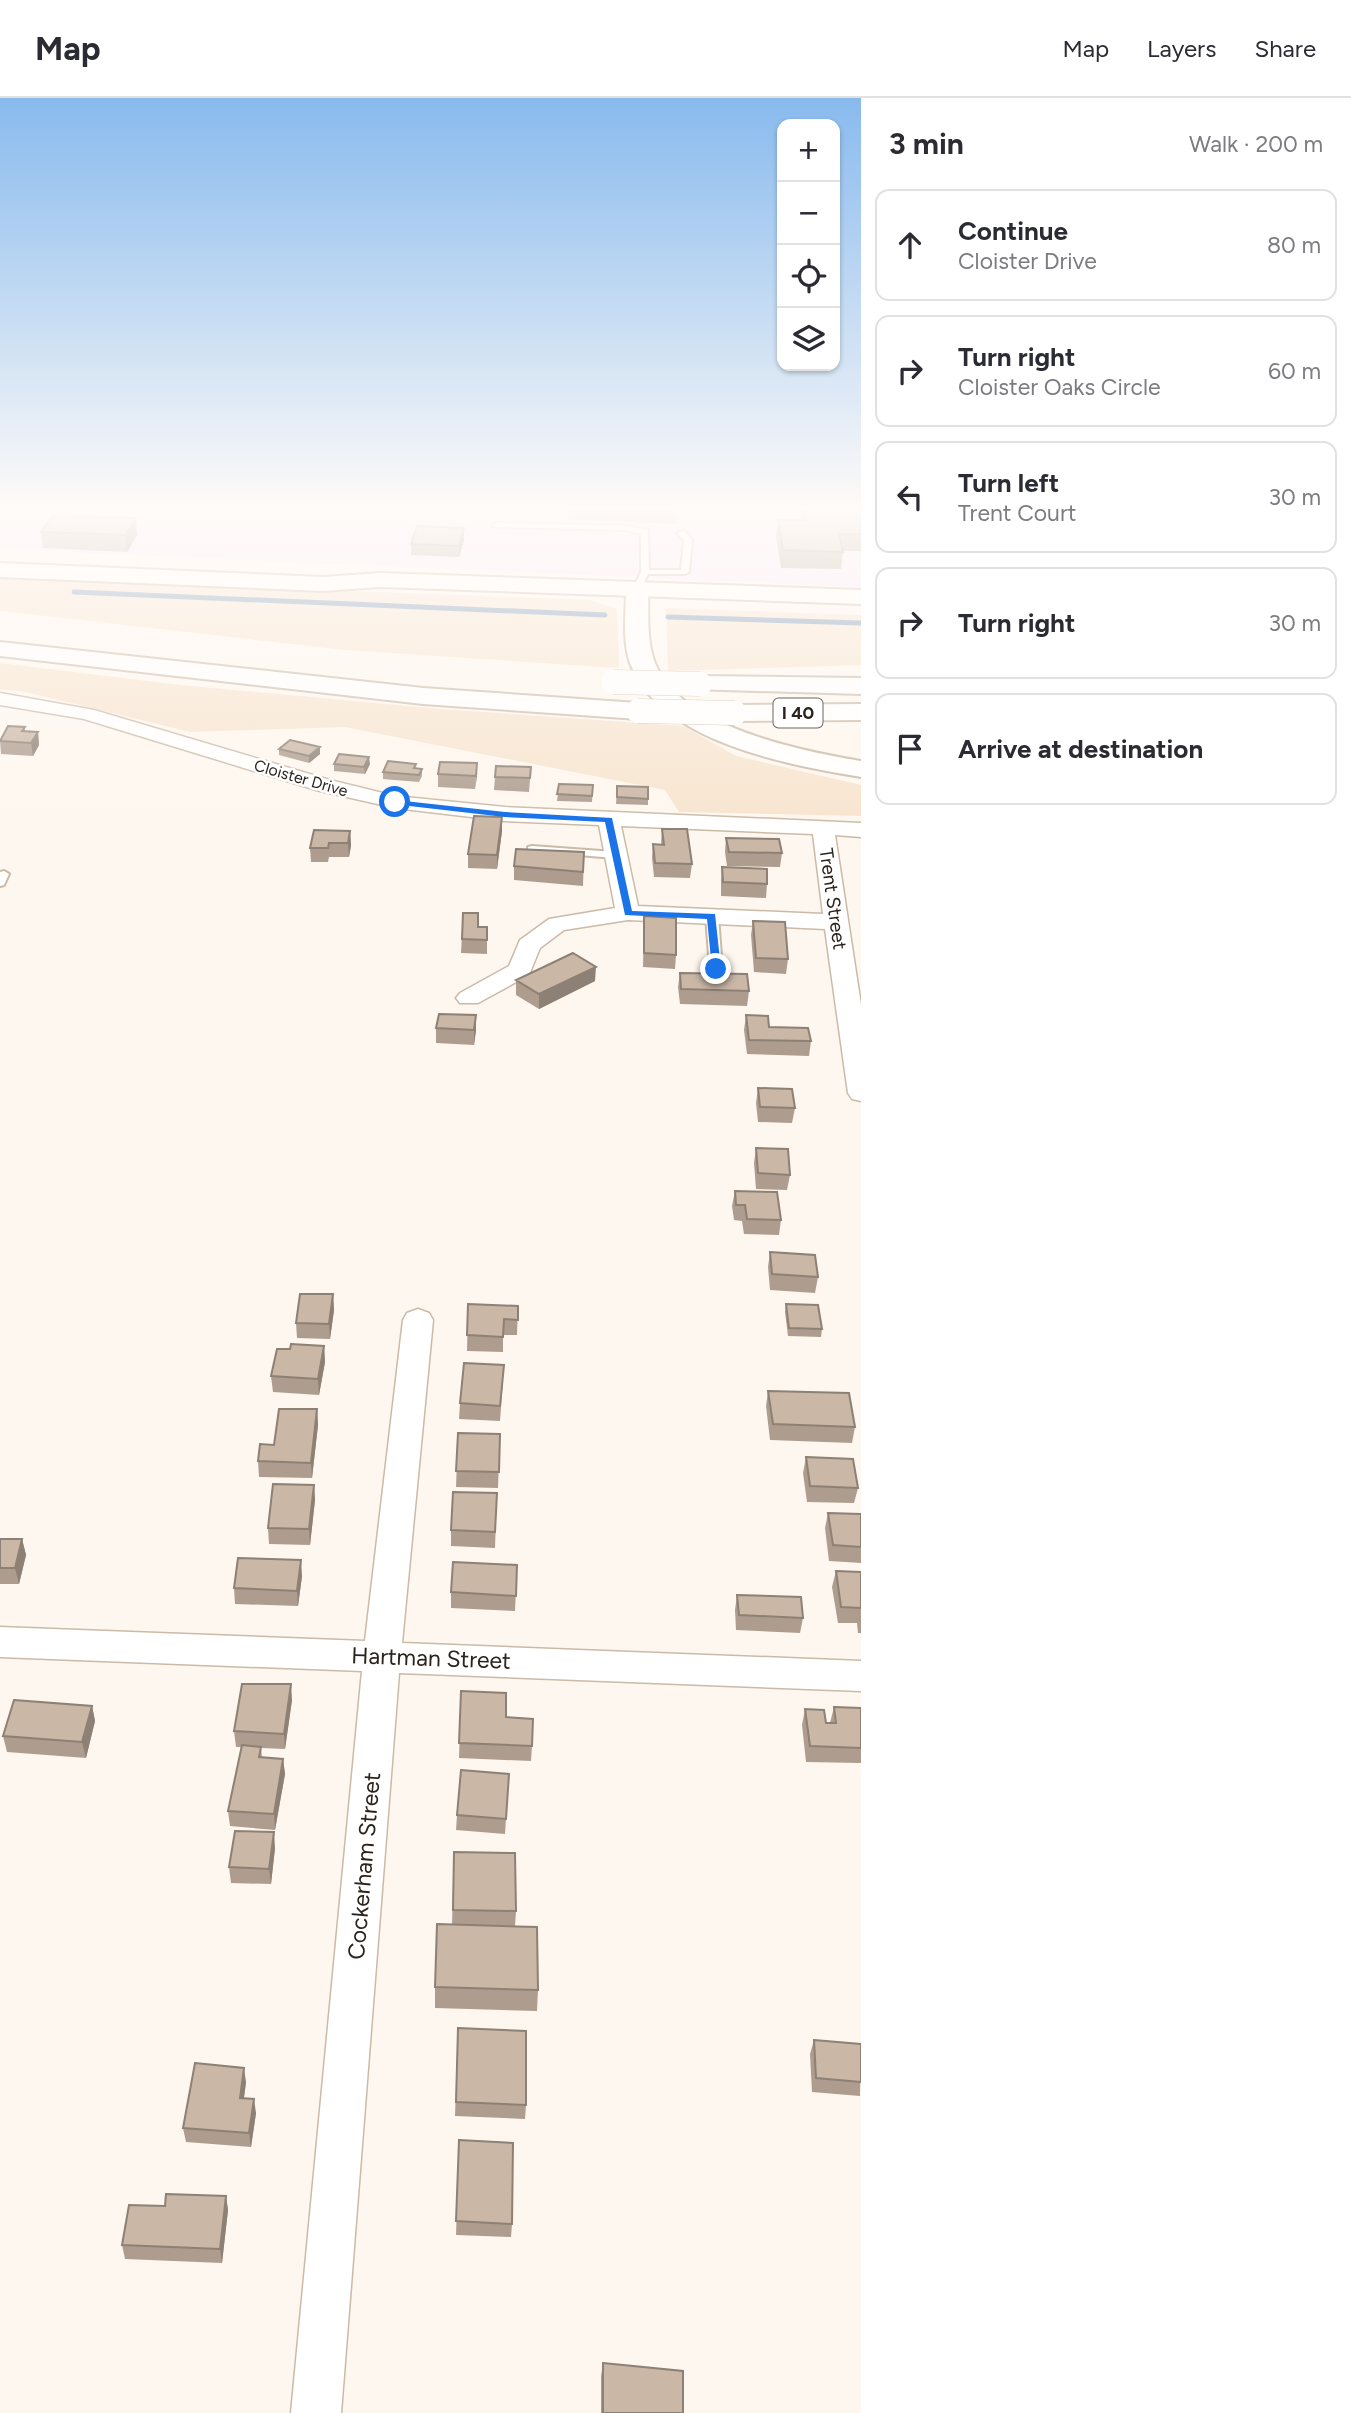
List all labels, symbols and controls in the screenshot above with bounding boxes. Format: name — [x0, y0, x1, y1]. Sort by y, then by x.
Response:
text: Map — [35, 29, 101, 68]
text: Map — [1062, 34, 1109, 63]
text: Layers — [1147, 34, 1216, 63]
text: Share — [1254, 34, 1316, 63]
map controls — [777, 119, 840, 371]
button: + — [777, 119, 840, 182]
text: 3 min — [889, 125, 964, 162]
text: Walk · 200 m — [1189, 130, 1323, 158]
button: − — [777, 182, 840, 245]
text: Continue — [958, 215, 1068, 247]
icon: ahead — [891, 226, 929, 264]
text: 80 m — [1267, 231, 1321, 259]
button: locate — [777, 245, 840, 308]
text: Cloister Drive — [958, 247, 1097, 275]
button: layers — [777, 308, 840, 371]
text: Turn right — [958, 341, 1075, 373]
icon: right — [891, 352, 929, 390]
text: 60 m — [1268, 357, 1321, 385]
text: Cloister Oaks Circle — [958, 373, 1161, 401]
text: Turn left — [958, 467, 1059, 499]
icon: left — [891, 478, 929, 516]
text: 30 m — [1268, 483, 1321, 511]
text: Trent Court — [958, 499, 1076, 527]
icon: right — [891, 604, 929, 642]
text: Turn right — [958, 607, 1075, 639]
text: 30 m — [1268, 609, 1321, 637]
road number: I 40 — [774, 698, 822, 728]
icon: arrive — [891, 730, 929, 768]
text: Arrive at destination — [958, 733, 1203, 765]
street label: Cloister Drive — [252, 756, 350, 801]
route start — [379, 786, 410, 817]
street label: Trent Street — [815, 847, 851, 951]
route end — [700, 953, 731, 984]
street label: Hartman Street — [351, 1641, 511, 1675]
street label: Cockerham Street — [342, 1771, 386, 1961]

